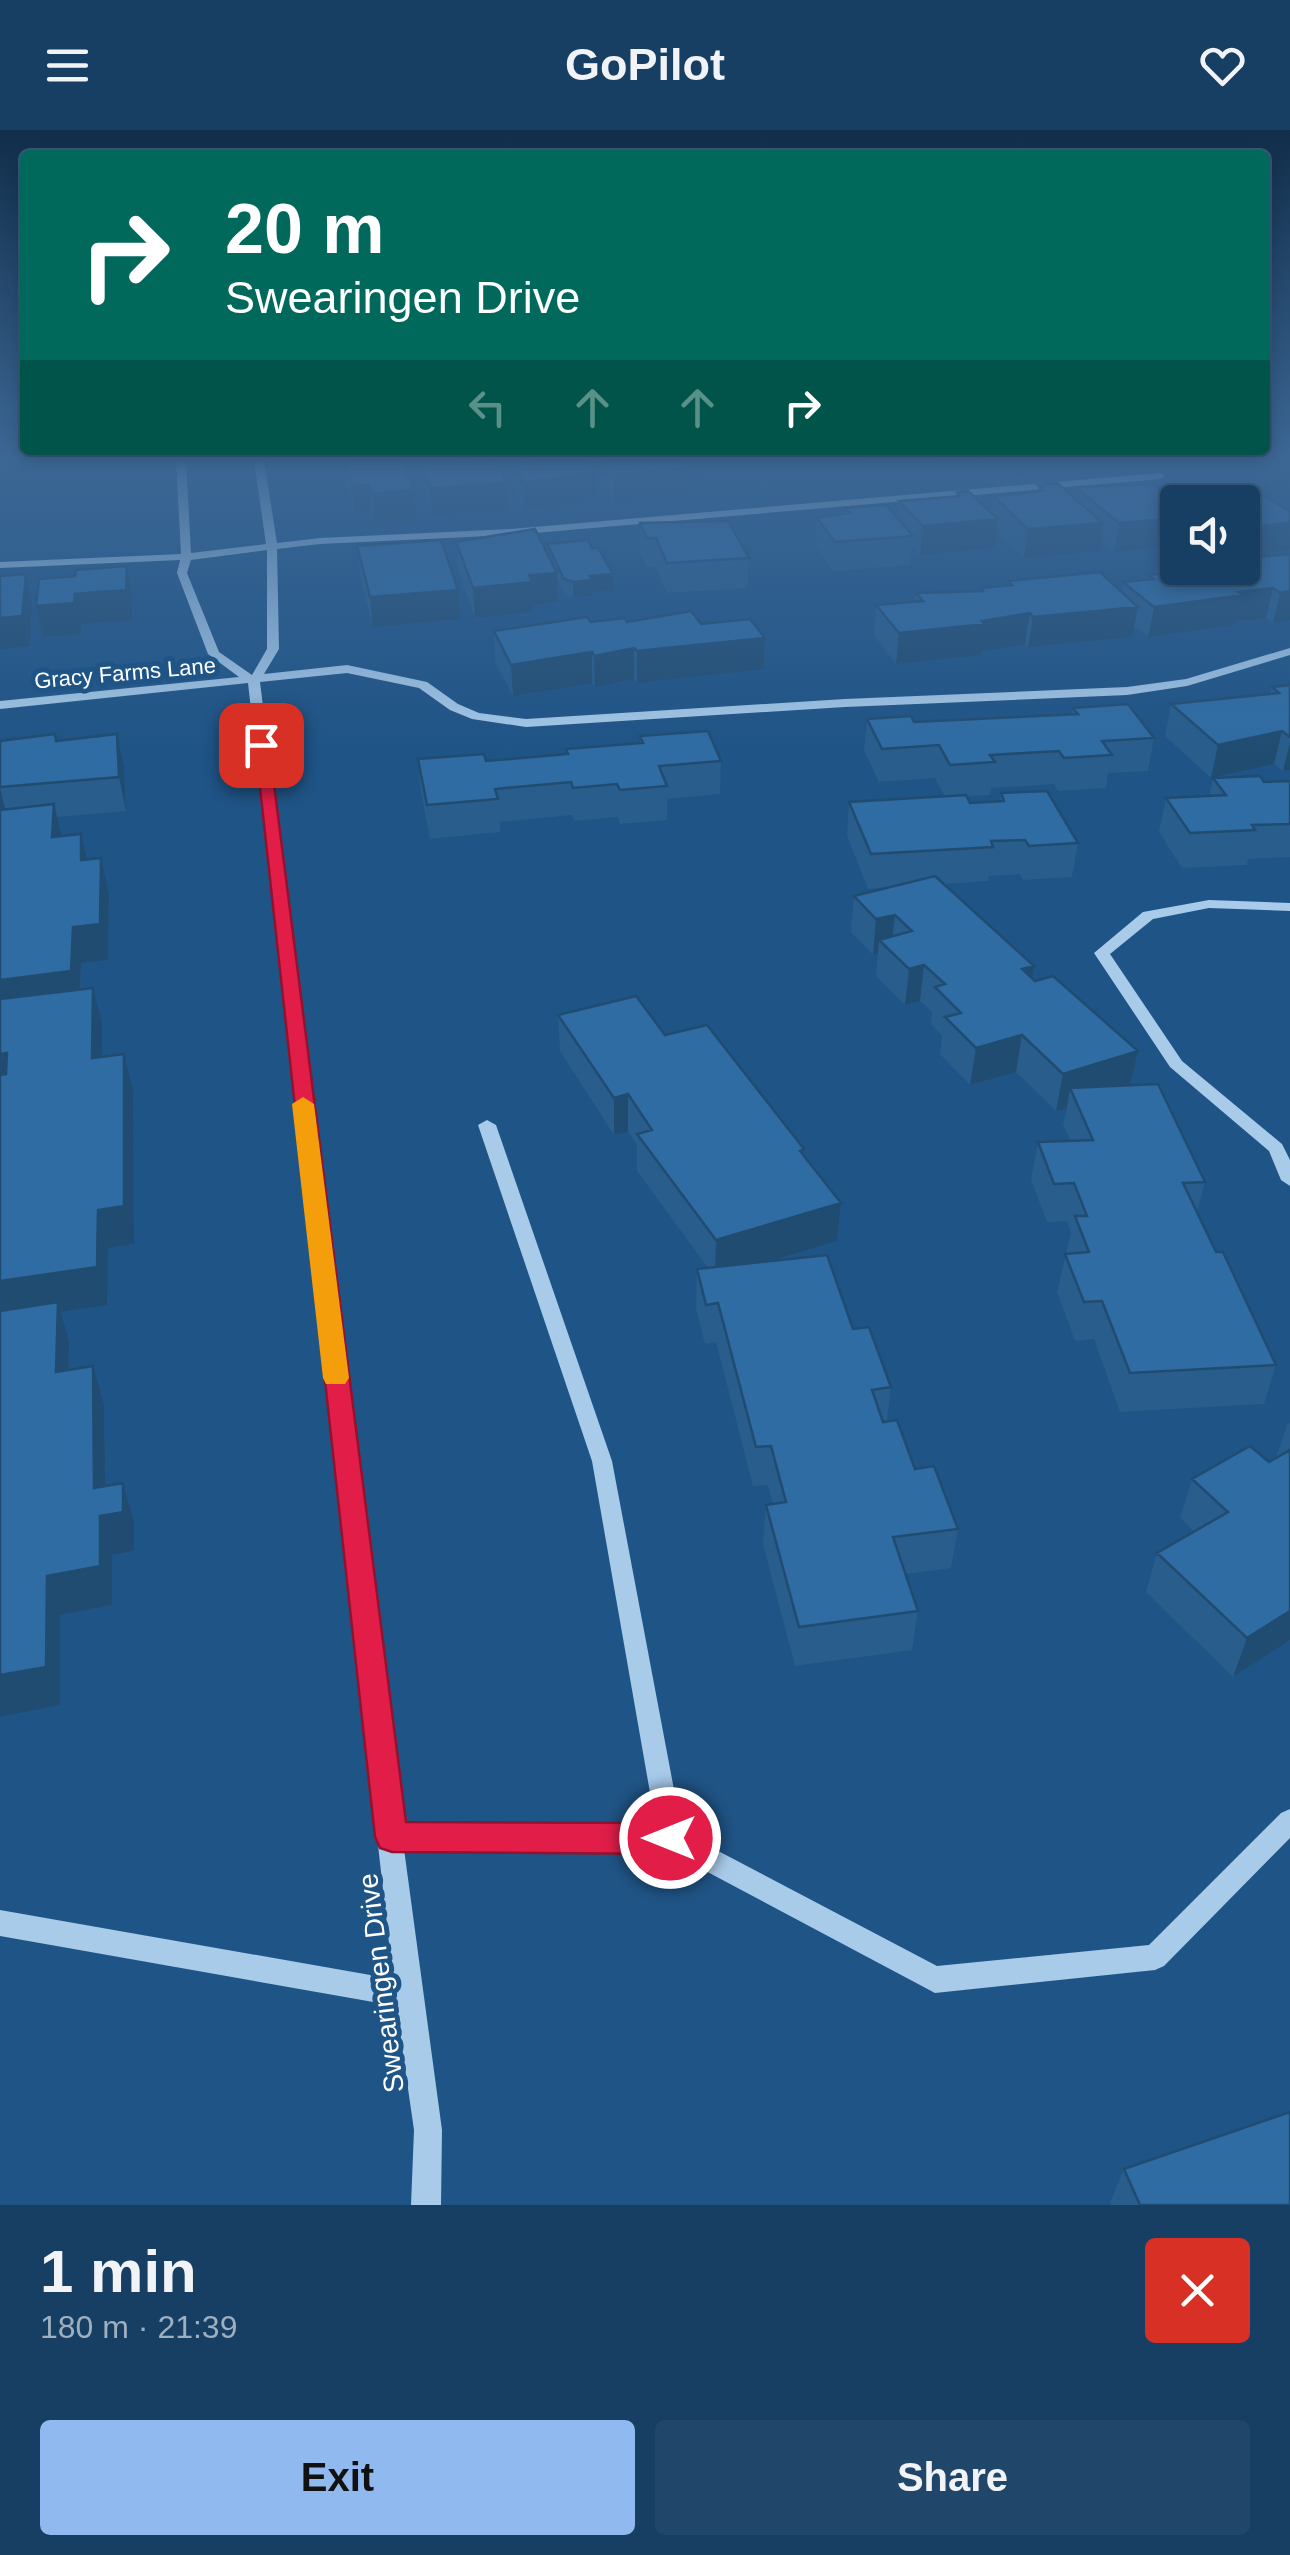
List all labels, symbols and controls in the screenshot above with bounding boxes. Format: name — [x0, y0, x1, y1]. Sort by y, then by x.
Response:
icon: menu — [40, 38, 95, 93]
icon: heart — [1195, 38, 1250, 93]
text: GoPilot — [565, 39, 725, 90]
icon: right — [60, 190, 190, 320]
text: 20 m — [225, 190, 385, 268]
text: Swearingen Drive — [225, 272, 580, 323]
icon: left — [460, 380, 515, 435]
icon: ahead — [565, 380, 620, 435]
icon: ahead — [670, 380, 725, 435]
icon: right — [775, 380, 830, 435]
map controls — [1160, 485, 1260, 585]
button: sound — [1160, 485, 1260, 585]
street label: Gracy Farms Lane — [33, 653, 217, 693]
pin — [219, 703, 304, 788]
icon: arrive — [234, 718, 289, 773]
position arrow — [618, 1786, 722, 1890]
street label: Swearingen Drive — [352, 1871, 410, 2095]
text: 1 min — [40, 2238, 197, 2305]
button: close — [1145, 2238, 1250, 2343]
text: 180 m · 21:39 — [40, 2309, 237, 2345]
button: Exit — [40, 2420, 635, 2535]
button: Share — [655, 2420, 1250, 2535]

